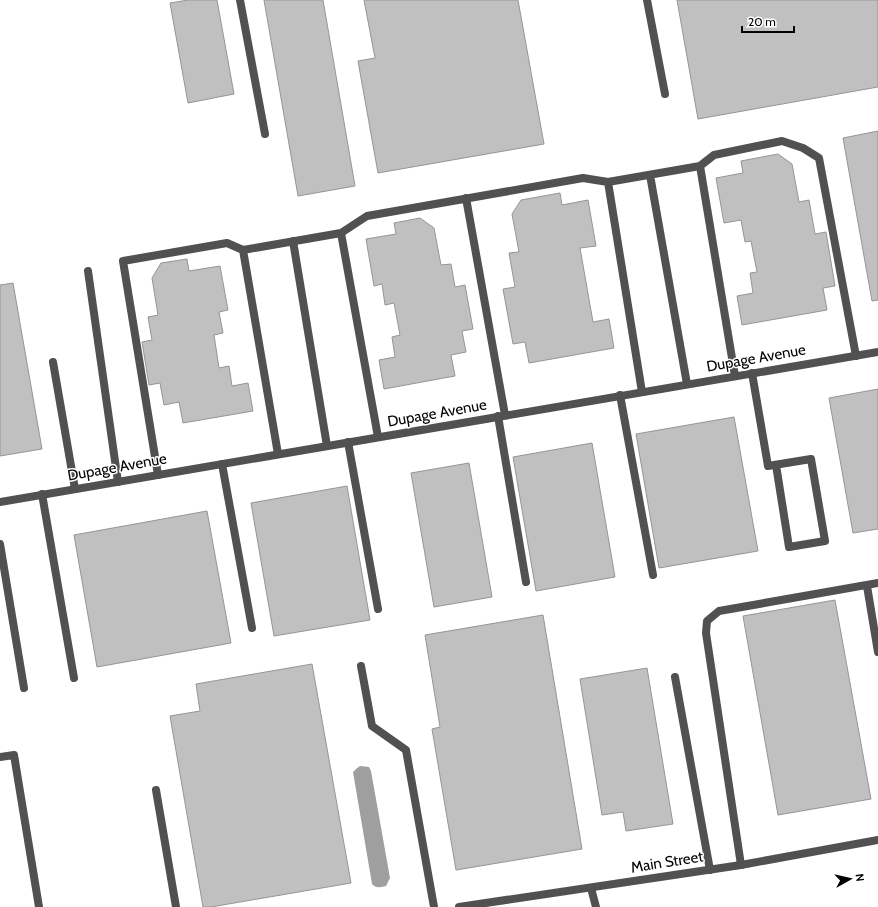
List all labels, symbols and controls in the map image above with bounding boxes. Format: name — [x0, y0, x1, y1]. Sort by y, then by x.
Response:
scale bar — [742, 8, 794, 34]
text: 20 m — [748, 14, 776, 29]
street label: Dupage Avenue — [705, 340, 807, 376]
street label: Dupage Avenue — [386, 395, 488, 431]
street label: Dupage Avenue — [66, 449, 168, 485]
street label: Main Street — [630, 847, 704, 877]
north arrow — [830, 859, 870, 899]
text: N — [852, 873, 867, 882]

